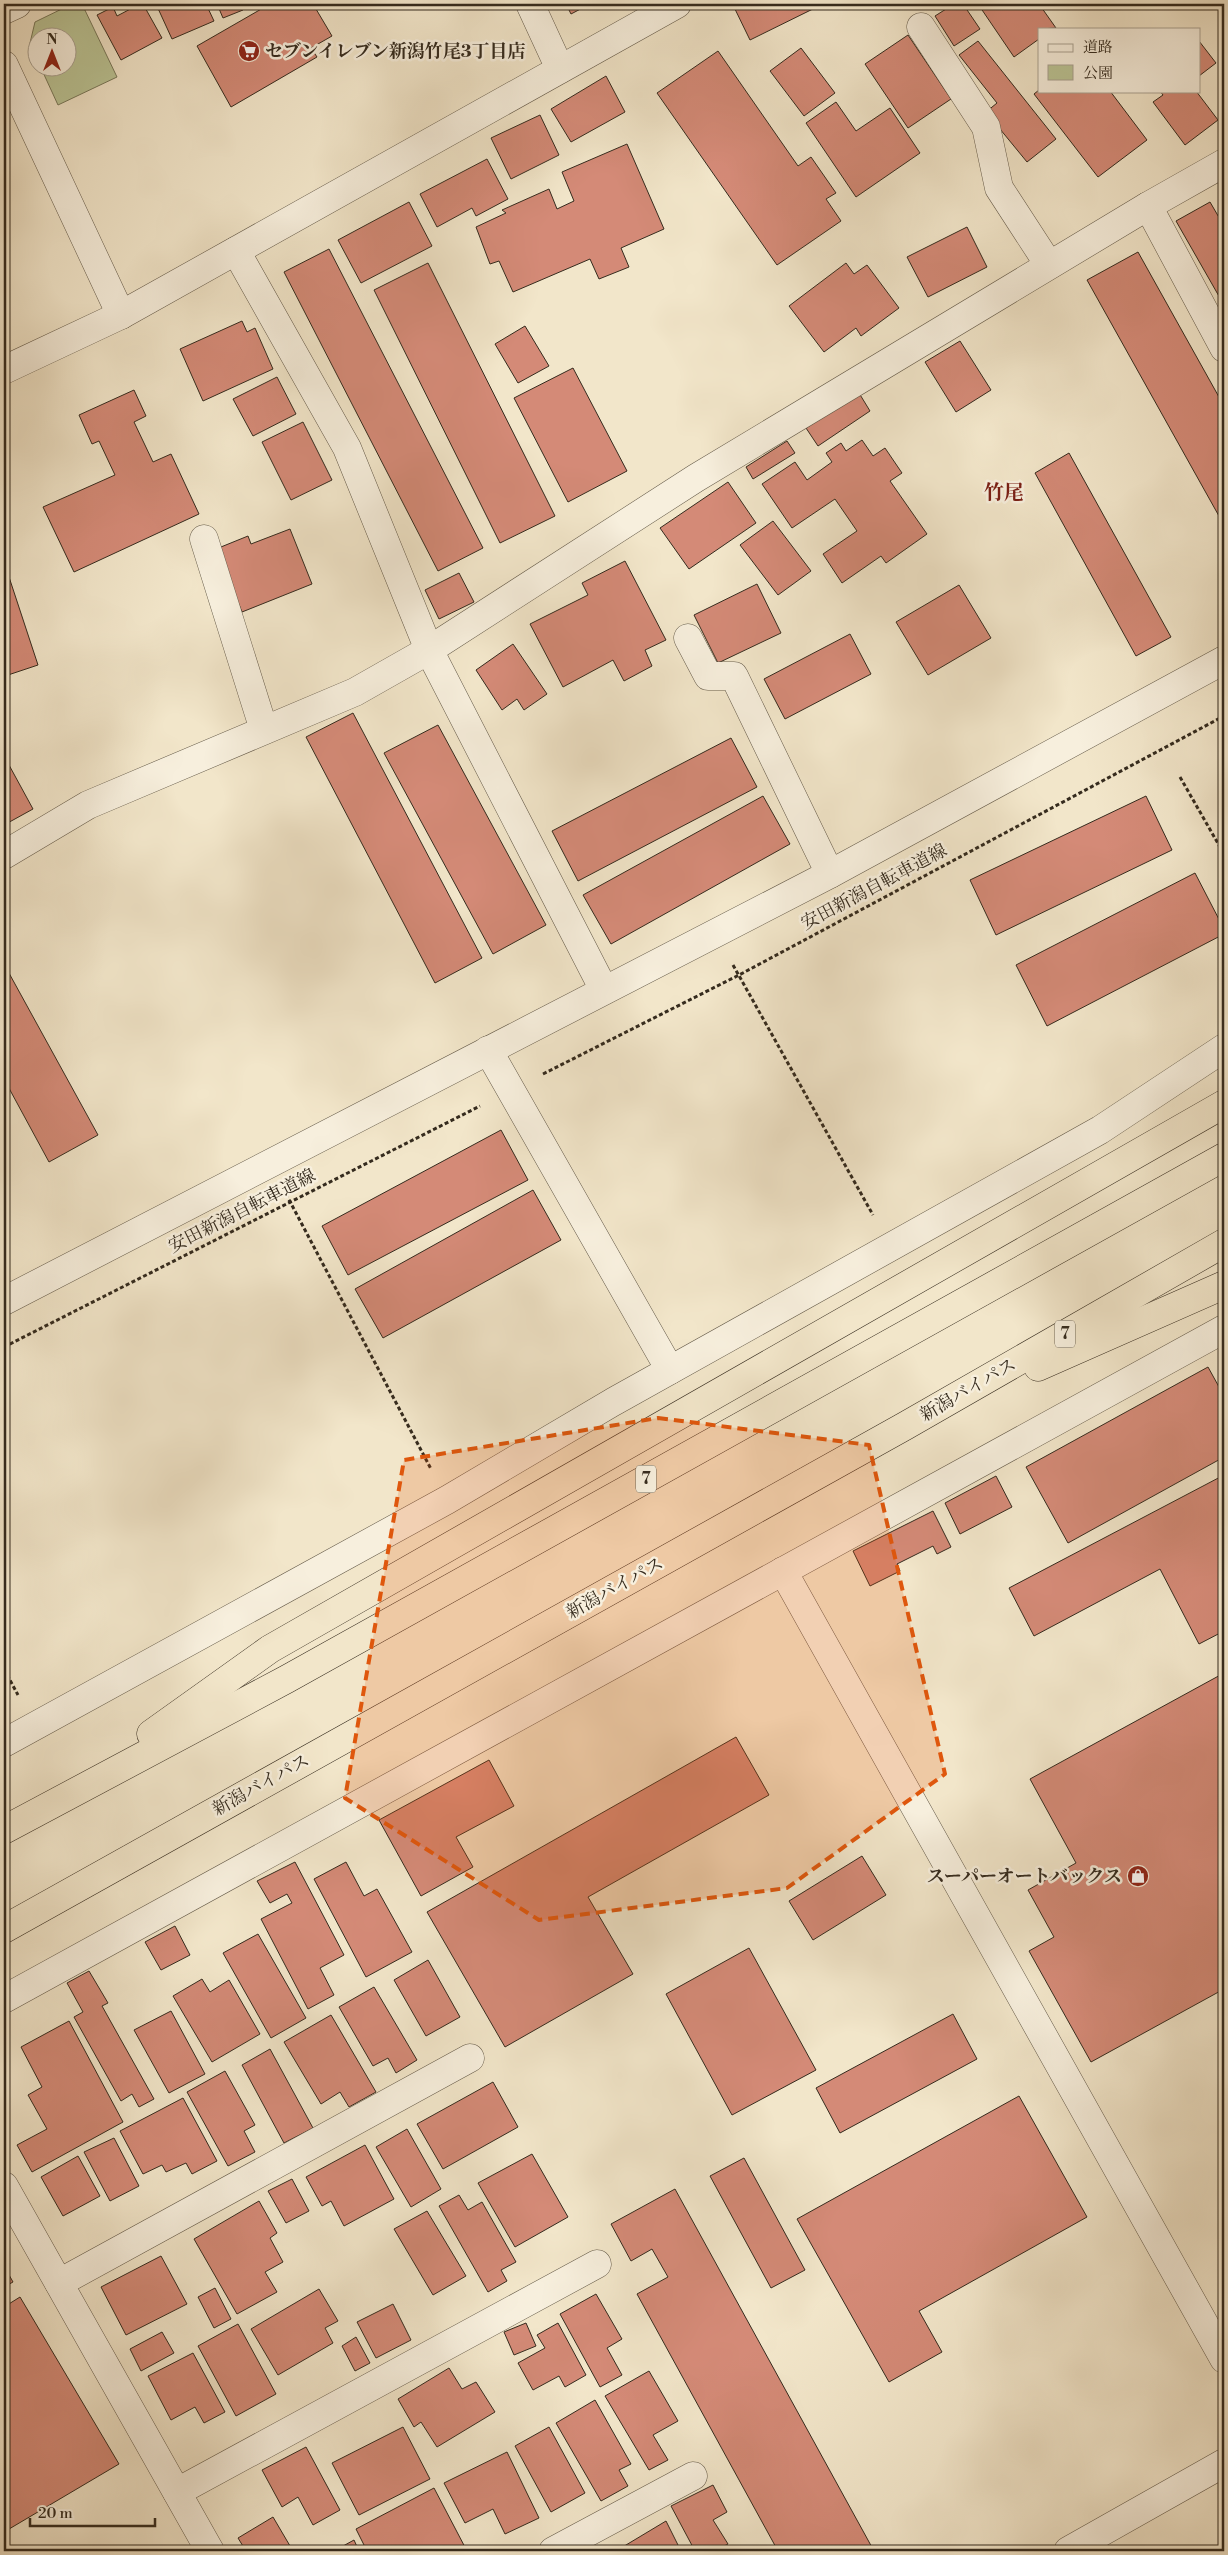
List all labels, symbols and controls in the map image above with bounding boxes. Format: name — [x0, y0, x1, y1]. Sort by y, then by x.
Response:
north arrow — [28, 28, 78, 78]
legend — [1038, 28, 1200, 92]
text: N — [46, 31, 58, 49]
text: 道路 — [1083, 38, 1113, 57]
supermarket icon: セブンイレブン新潟竹尾3丁目店 — [237, 39, 261, 63]
place label: セブンイレブン新潟竹尾3丁目店 — [265, 40, 526, 63]
text: 公園 — [1083, 64, 1113, 83]
district label: 竹尾 — [984, 481, 1024, 506]
street label: 安田新潟自転車道線 — [797, 839, 951, 935]
street label: 安田新潟自転車道線 — [165, 1164, 319, 1258]
road number: 7 — [1055, 1320, 1075, 1348]
street label: 新潟バイパス — [916, 1353, 1020, 1427]
road number: 7 — [636, 1466, 656, 1492]
street label: 新潟バイパス — [562, 1552, 668, 1624]
street label: 新潟バイパス — [208, 1749, 314, 1821]
shop icon: スーパーオートバックス — [1126, 1864, 1150, 1888]
place label: スーパーオートバックス — [927, 1865, 1122, 1888]
scale bar — [30, 2495, 155, 2527]
text: 20 m — [38, 2504, 73, 2523]

